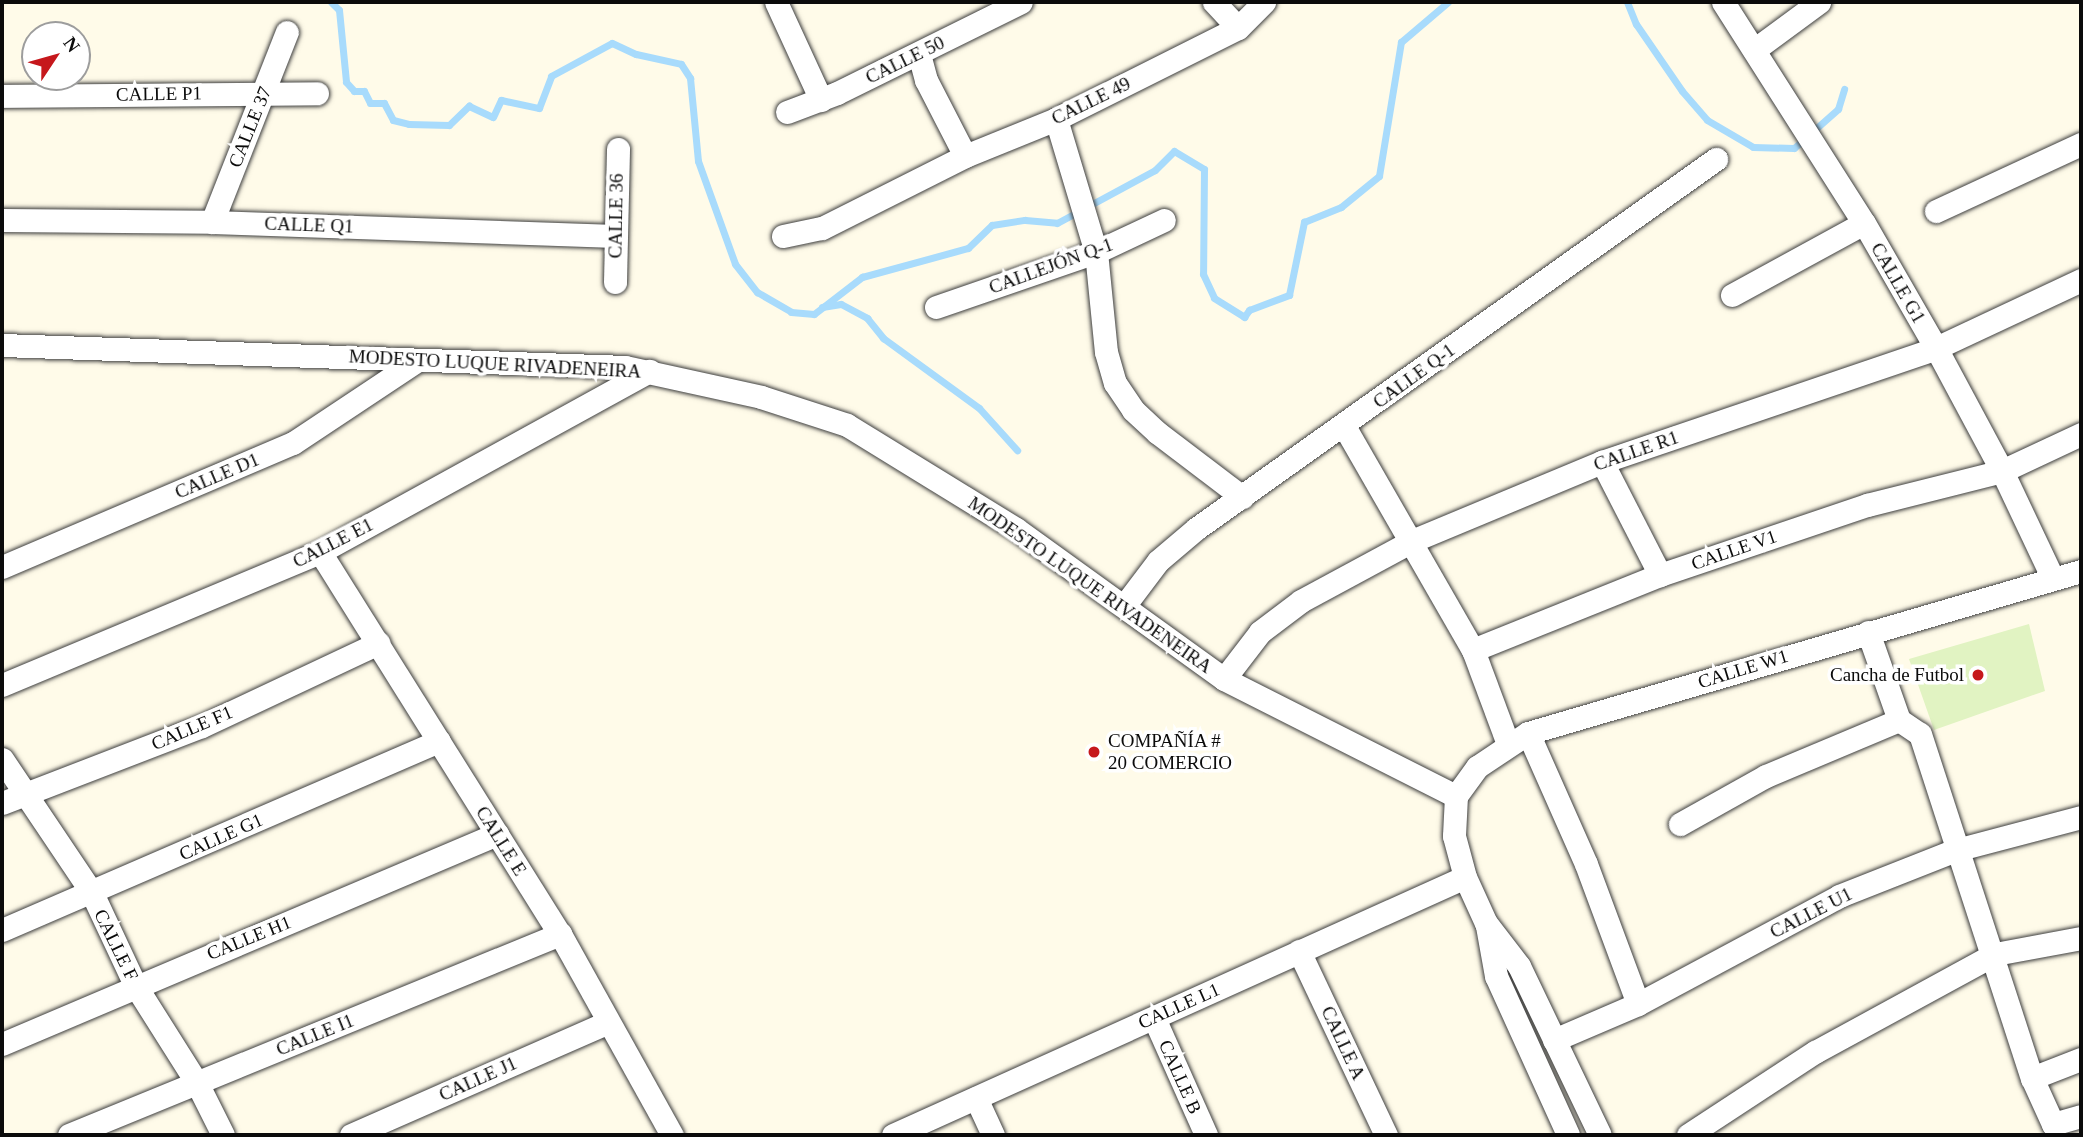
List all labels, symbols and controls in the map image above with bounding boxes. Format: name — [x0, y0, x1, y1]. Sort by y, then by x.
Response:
north arrow — [21, 21, 91, 91]
street label: CALLE 50 — [862, 31, 948, 89]
text: N — [59, 33, 84, 56]
street label: CALLE 49 — [1048, 72, 1134, 130]
street label: CALLE P1 — [116, 82, 202, 106]
street label: CALLE 37 — [224, 83, 276, 171]
street label: CALLE 36 — [604, 173, 628, 259]
street label: CALLE Q1 — [264, 212, 354, 238]
street label: CALLEJÓN Q-1 — [986, 233, 1116, 299]
street label: CALLE G1 — [1866, 239, 1930, 327]
street label: CALLE Q-1 — [1369, 339, 1459, 413]
street label: MODESTO LUQUE RIVADENEIRA — [348, 345, 642, 383]
street label: CALLE R1 — [1591, 426, 1681, 476]
street label: CALLE D1 — [171, 448, 263, 504]
street label: MODESTO LUQUE RIVADENEIRA — [964, 492, 1216, 678]
street label: CALLE E1 — [289, 513, 377, 573]
street label: CALLE V1 — [1688, 525, 1780, 575]
street label: CALLE W1 — [1695, 644, 1791, 694]
place label: Cancha de Futbol — [1830, 664, 1964, 686]
marker: Cancha de Futbol — [1970, 667, 1986, 683]
street label: CALLE F1 — [148, 701, 236, 755]
place label: COMPAÑÍA # 20 COMERCIO — [1108, 730, 1232, 774]
marker: COMPAÑÍA # 20 COMERCIO — [1086, 744, 1102, 760]
street label: CALLE E — [471, 802, 531, 880]
street label: CALLE G1 — [176, 808, 266, 866]
street label: CALLE U1 — [1766, 883, 1856, 943]
street label: CALLE F — [89, 906, 143, 984]
street label: CALLE H1 — [203, 911, 295, 965]
street label: CALLE L1 — [1135, 978, 1223, 1034]
street label: CALLE A — [1316, 1002, 1370, 1084]
street label: CALLE I1 — [273, 1009, 357, 1061]
street label: CALLE B — [1154, 1036, 1206, 1118]
street label: CALLE J1 — [436, 1052, 520, 1106]

